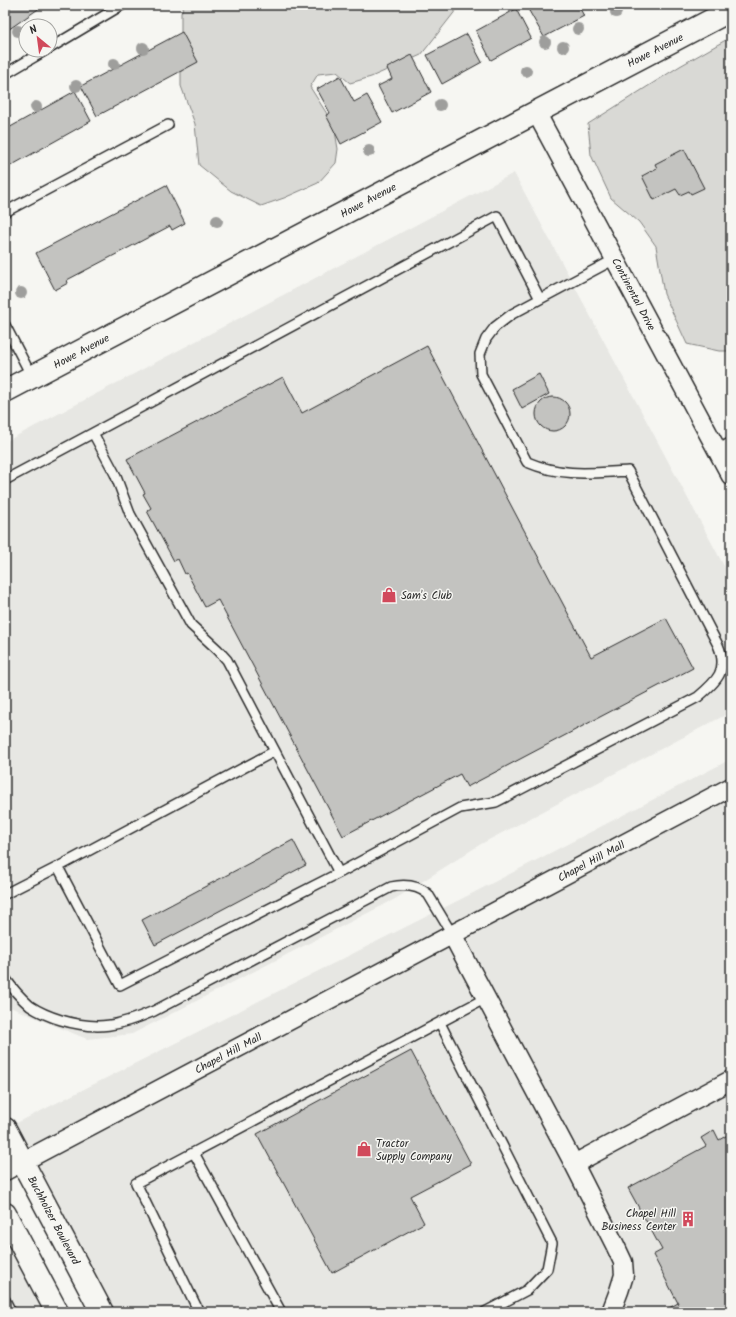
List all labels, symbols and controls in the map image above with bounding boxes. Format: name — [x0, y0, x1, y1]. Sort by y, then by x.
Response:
north arrow — [18, 18, 58, 58]
text: N — [26, 21, 41, 40]
street label: Howe Avenue — [624, 29, 687, 73]
street label: Howe Avenue — [337, 178, 400, 223]
street label: Continental Drive — [606, 255, 660, 334]
street label: Howe Avenue — [50, 329, 113, 374]
shop icon: Sam's Club — [380, 586, 398, 604]
place label: Sam's Club — [401, 587, 452, 605]
street label: Chapel Hill Mall — [555, 836, 629, 887]
street label: Chapel Hill Mall — [192, 1028, 266, 1079]
place label: Tractor Supply Company — [376, 1135, 453, 1166]
shop icon: Tractor Supply Company — [355, 1140, 373, 1158]
street label: Buchholzer Boulevard — [22, 1173, 84, 1269]
place label: Chapel Hill Business Center — [602, 1205, 677, 1236]
building icon: Chapel Hill Business Center — [679, 1210, 697, 1228]

